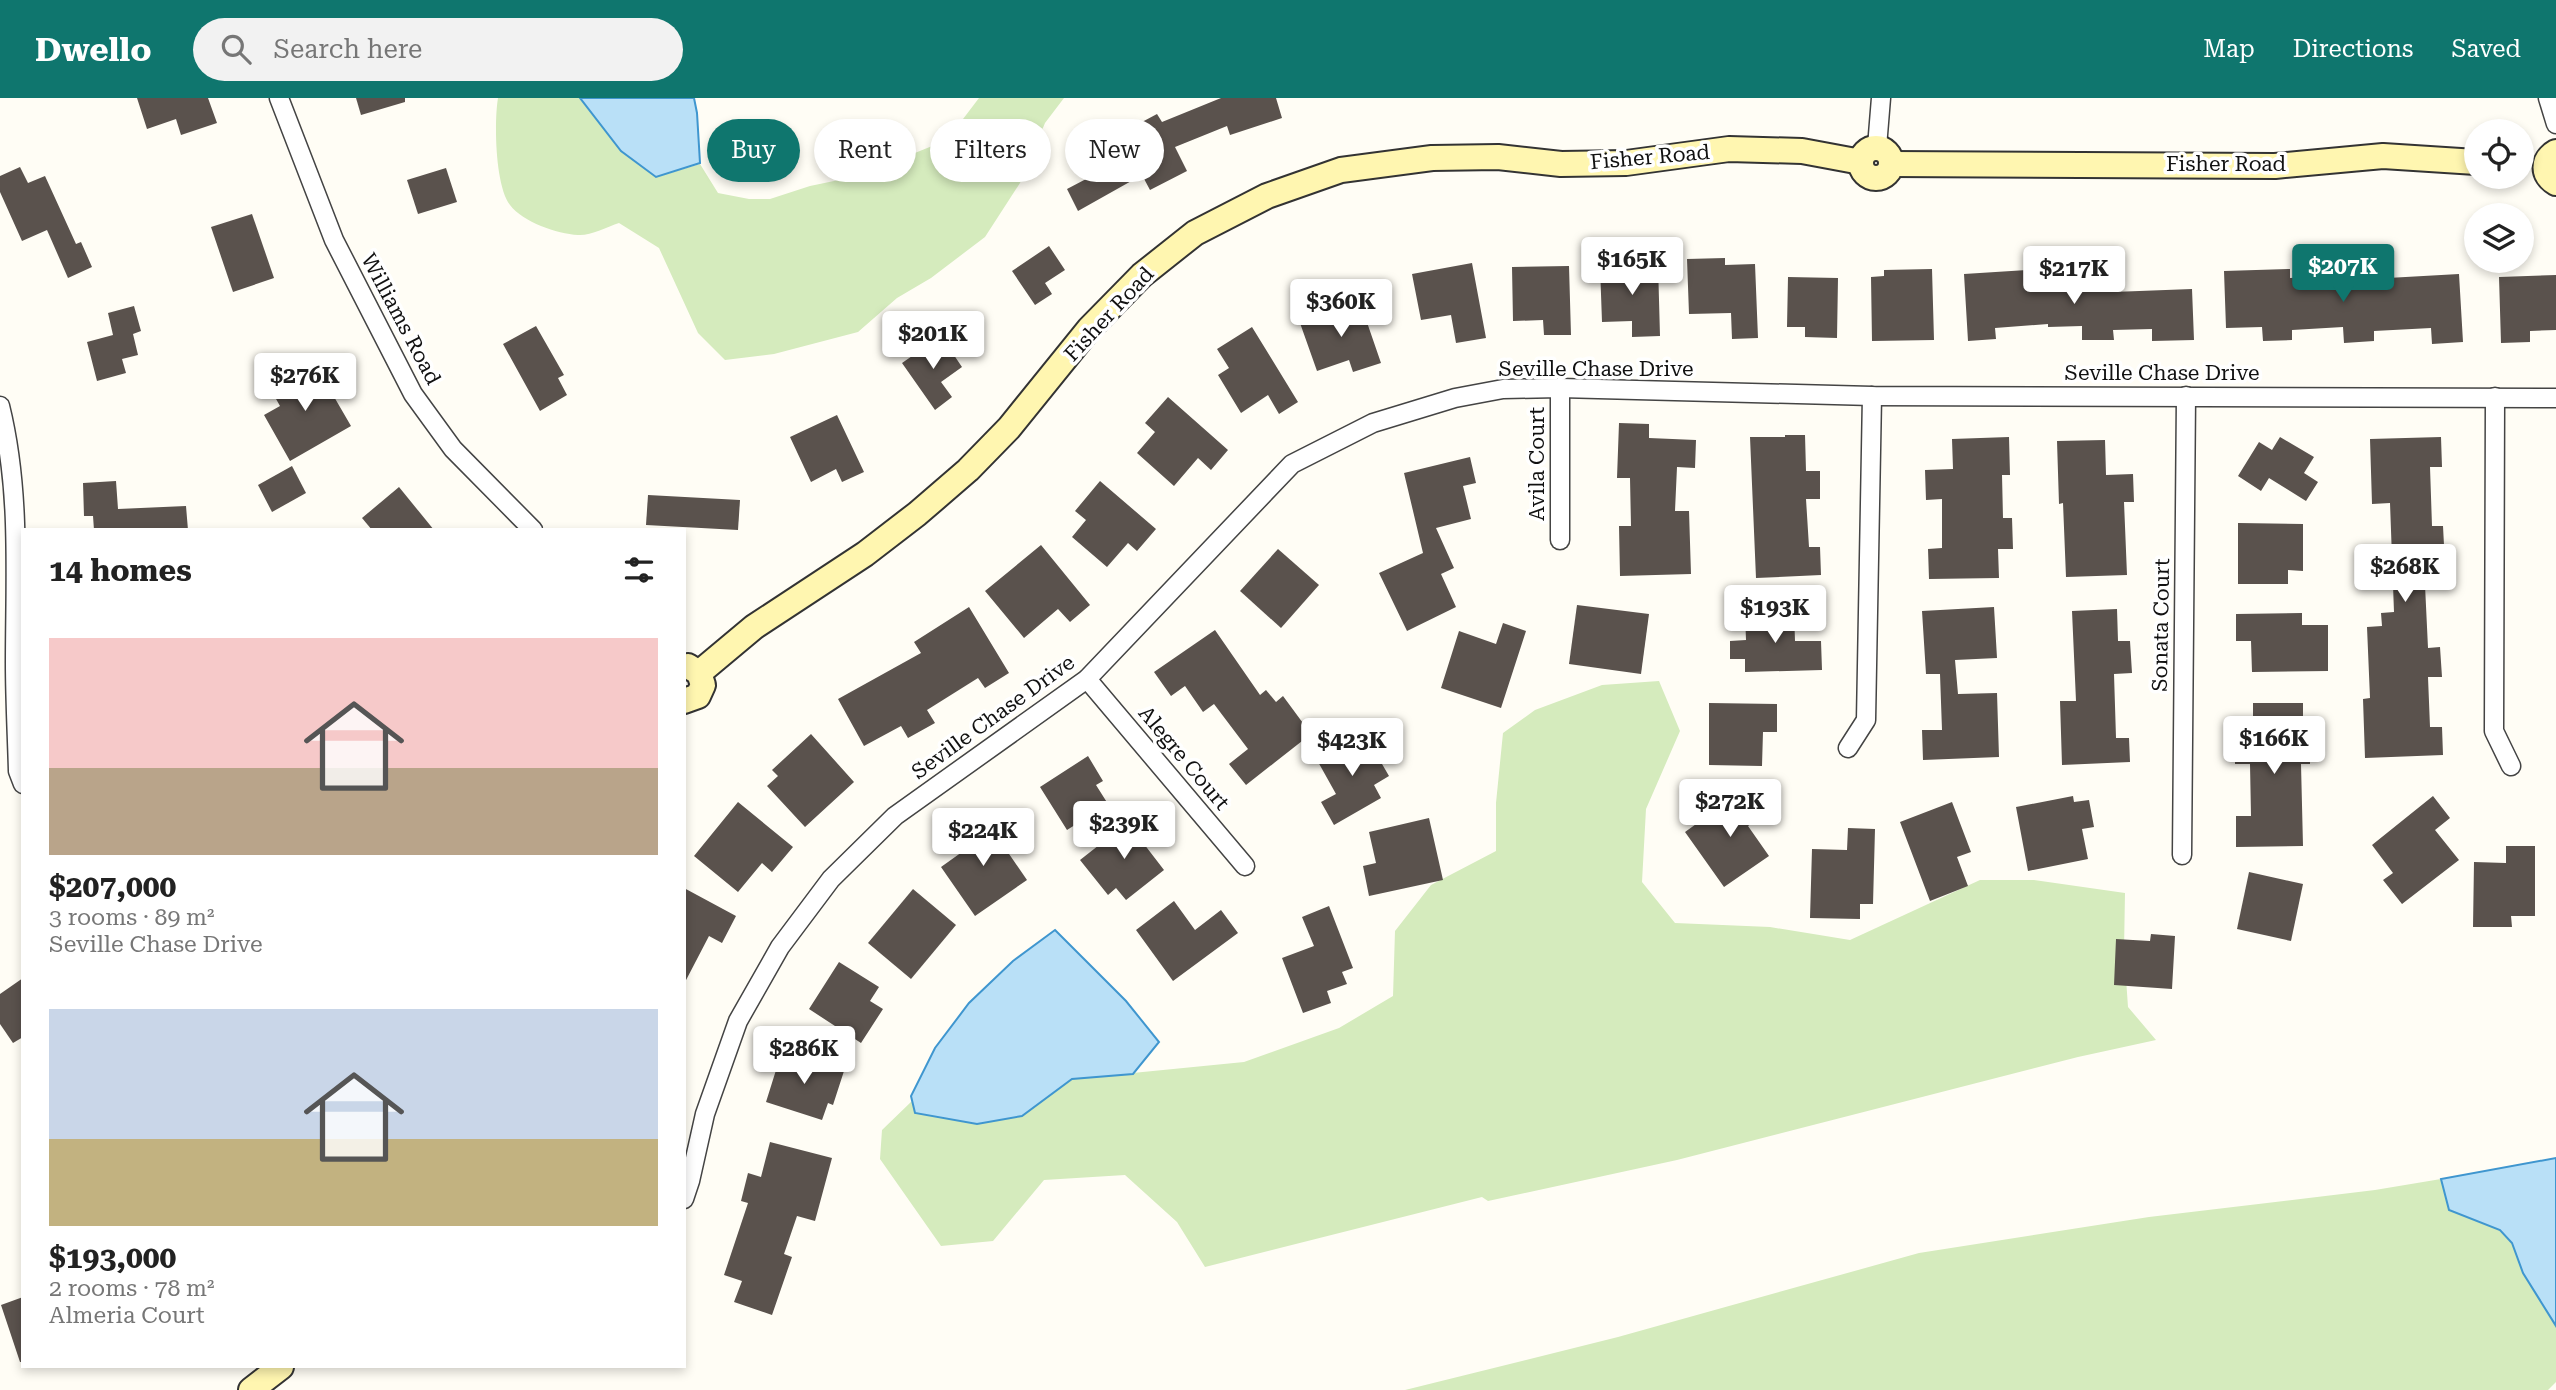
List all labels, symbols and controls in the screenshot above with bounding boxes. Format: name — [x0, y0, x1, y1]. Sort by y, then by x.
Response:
search box — [193, 18, 683, 81]
text: Dwello — [35, 30, 151, 69]
icon: search — [217, 30, 255, 68]
text: Search here — [273, 34, 422, 64]
text: Map — [2203, 35, 2255, 63]
text: Directions — [2293, 35, 2413, 63]
text: Saved — [2451, 35, 2521, 63]
chip: Buy — [707, 119, 800, 182]
chip: Rent — [814, 119, 916, 182]
chip: Filters — [930, 119, 1051, 182]
chip: New — [1065, 119, 1164, 182]
map controls — [2464, 119, 2534, 273]
button: locate — [2464, 119, 2534, 189]
street label: Fisher Road — [1589, 140, 1711, 174]
street label: Fisher Road — [2166, 152, 2287, 176]
button: layers — [2464, 203, 2534, 273]
pin: $165K — [1583, 238, 1681, 297]
pin: $207K — [2294, 244, 2392, 304]
text: $165K — [1597, 246, 1667, 273]
pin: $217K — [2025, 246, 2123, 306]
street label: Williams Road — [356, 249, 446, 389]
text: $207K — [2308, 253, 2378, 280]
text: $217K — [2039, 255, 2109, 282]
street label: Fisher Road — [1059, 262, 1159, 366]
pin: $360K — [1292, 280, 1390, 339]
text: $360K — [1306, 288, 1376, 315]
pin: $201K — [884, 312, 982, 371]
text: $201K — [898, 320, 968, 347]
pin: $276K — [256, 354, 354, 413]
street label: Seville Chase Drive — [1499, 357, 1693, 381]
street label: Seville Chase Drive — [2065, 361, 2259, 385]
text: $276K — [270, 362, 340, 389]
street label: Avila Court — [1525, 407, 1549, 521]
pin: $268K — [2356, 545, 2454, 604]
icon: filters — [620, 551, 658, 589]
text: 14 homes — [49, 553, 192, 588]
text: $268K — [2370, 553, 2440, 580]
street label: Sonata Court — [2148, 558, 2174, 692]
pin: $193K — [1726, 586, 1824, 645]
text: $193K — [1740, 594, 1810, 621]
street label: Seville Chase Drive — [907, 650, 1079, 784]
icon: home — [291, 683, 417, 809]
street label: Alegre Court — [1134, 701, 1234, 815]
pin: $166K — [2225, 716, 2323, 776]
pin: $423K — [1303, 718, 1401, 778]
text: $166K — [2239, 725, 2309, 752]
text: $423K — [1317, 727, 1387, 754]
pin: $272K — [1681, 780, 1779, 839]
text: $272K — [1695, 788, 1765, 815]
pin: $239K — [1075, 802, 1173, 861]
pin: $224K — [934, 808, 1032, 868]
text: $239K — [1089, 810, 1159, 837]
text: $224K — [948, 817, 1018, 844]
text: $207,000 — [49, 869, 176, 904]
text: 3 rooms · 89 m² — [49, 904, 215, 931]
text: Seville Chase Drive — [49, 931, 263, 958]
pin: $286K — [755, 1026, 853, 1086]
text: $286K — [769, 1035, 839, 1062]
icon: home — [291, 1054, 417, 1180]
text: $193,000 — [49, 1240, 176, 1275]
text: 2 rooms · 78 m² — [49, 1275, 215, 1302]
text: Almeria Court — [49, 1302, 205, 1329]

